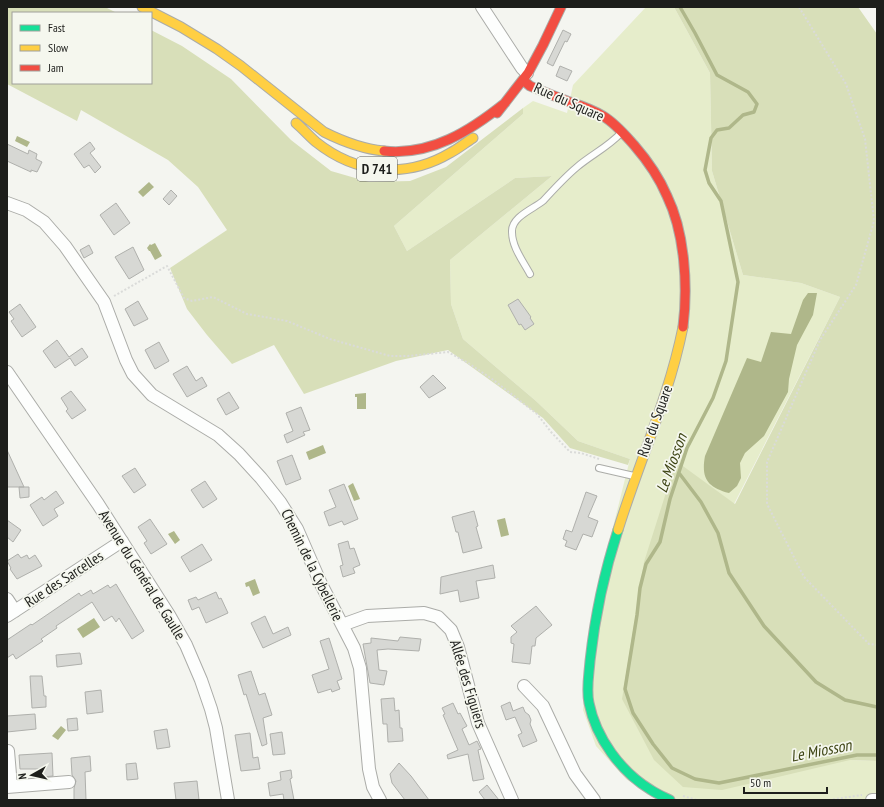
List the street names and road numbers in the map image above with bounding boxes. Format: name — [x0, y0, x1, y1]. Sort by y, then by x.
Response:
street label: Rue du Square — [531, 78, 607, 125]
road number: D 741 — [357, 157, 397, 181]
street label: Rue du Square — [633, 382, 676, 459]
street label: Avenue du Général de Gaulle — [95, 506, 190, 643]
street label: Chemin de la Cybellerie — [277, 506, 348, 624]
street label: Rue des Sarcelles — [21, 546, 107, 611]
street label: Allée des Figuiers — [446, 637, 491, 730]

